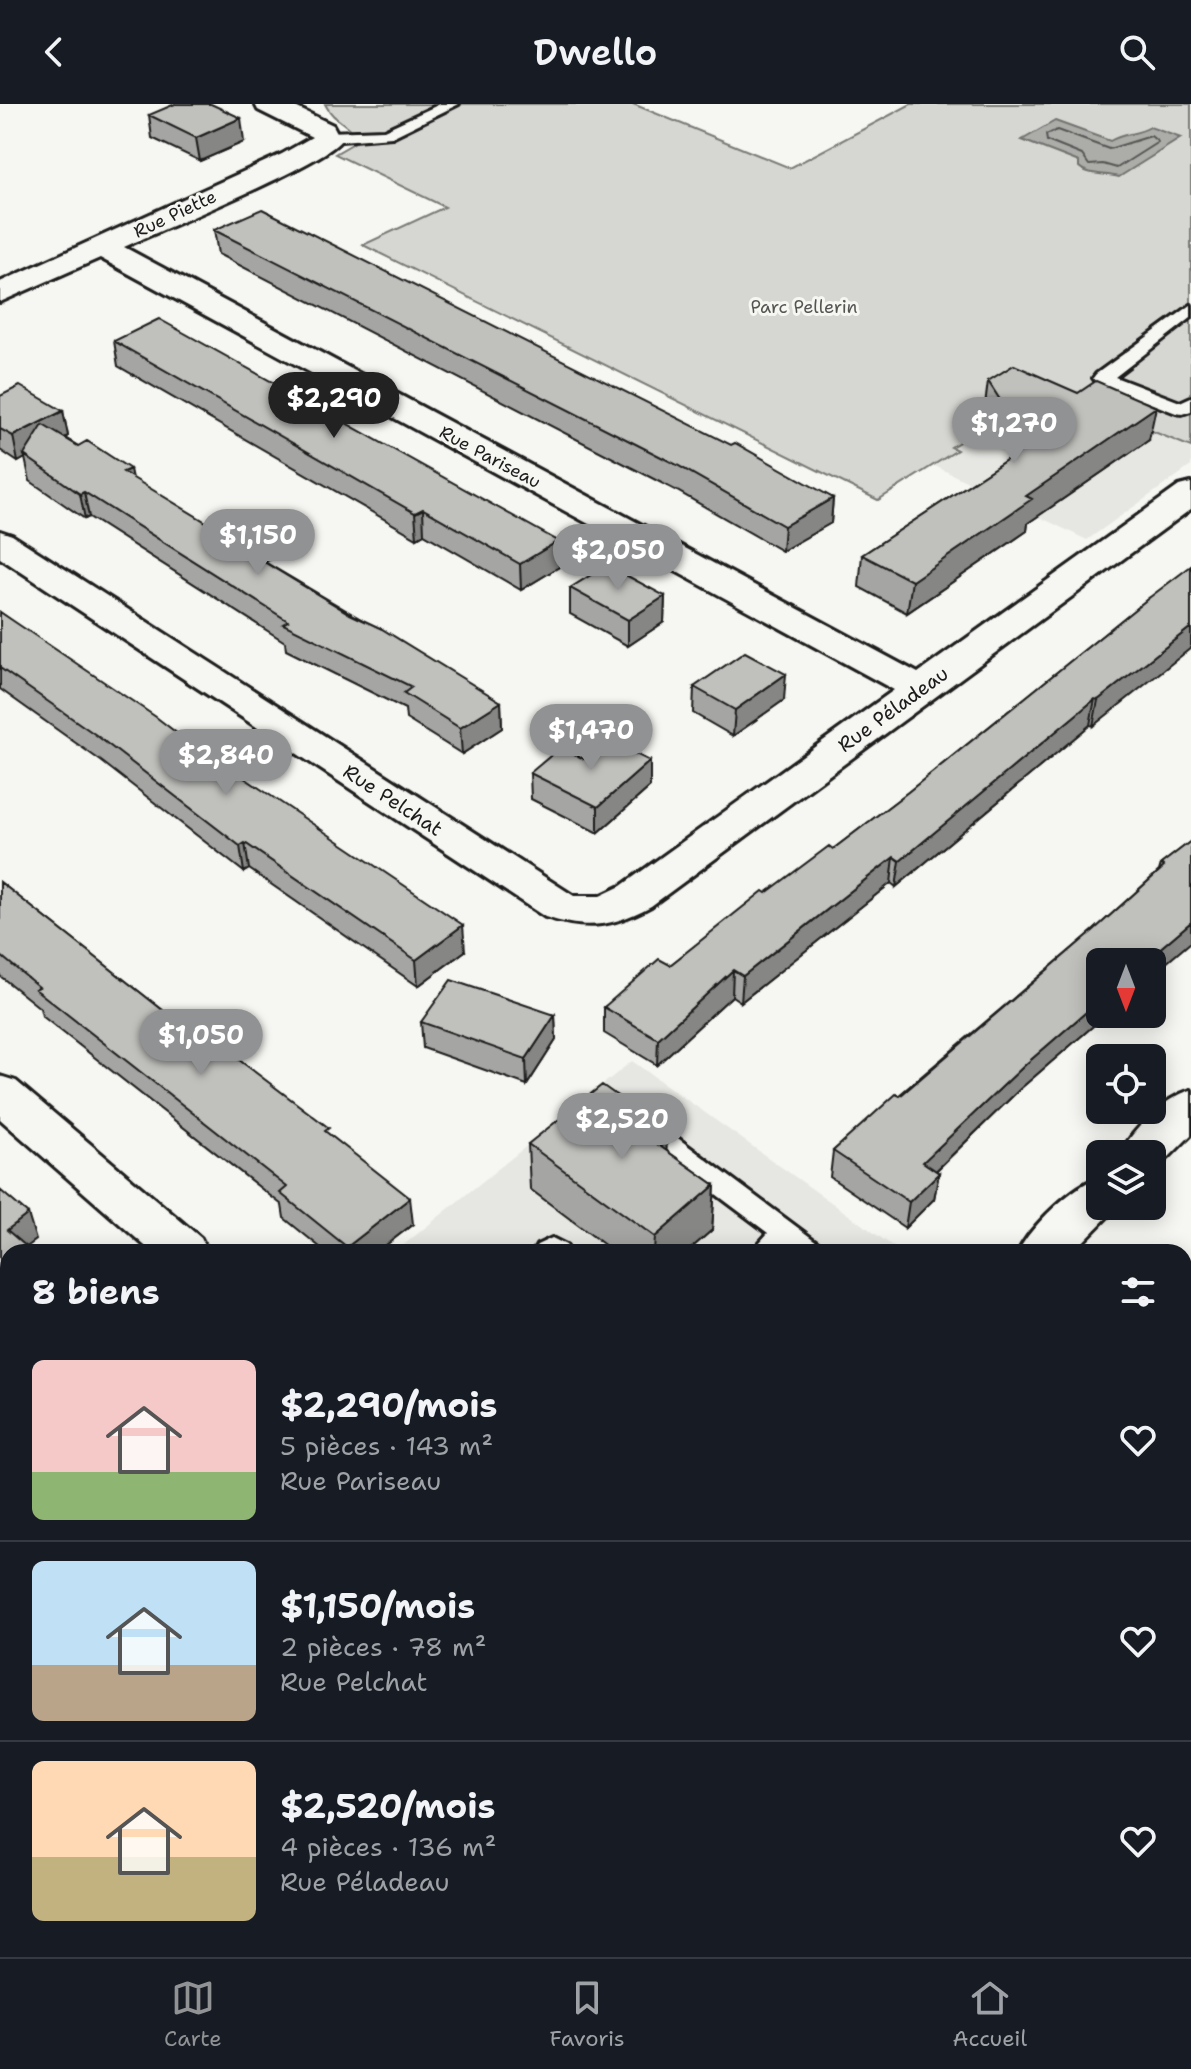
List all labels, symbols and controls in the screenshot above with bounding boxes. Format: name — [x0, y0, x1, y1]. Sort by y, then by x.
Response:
text: Dwello — [534, 28, 657, 77]
icon: back — [32, 30, 76, 74]
icon: search — [1115, 30, 1159, 74]
street label: Rue Piette — [130, 184, 220, 244]
park label: Parc Pellerin — [750, 295, 858, 319]
pin: $2,290 — [269, 372, 399, 440]
text: $2,290 — [286, 380, 382, 415]
pin: $1,270 — [949, 397, 1079, 465]
text: $1,270 — [970, 405, 1058, 440]
street label: Rue Pariseau — [435, 420, 545, 494]
pin: $1,150 — [193, 509, 323, 577]
text: $1,150 — [219, 517, 297, 552]
pin: $2,050 — [553, 524, 683, 592]
text: $2,050 — [571, 532, 665, 567]
street label: Rue Péladeau — [833, 660, 953, 758]
pin: $1,470 — [526, 704, 656, 772]
text: $1,470 — [548, 712, 634, 747]
pin: $2,840 — [161, 729, 291, 797]
text: $2,840 — [178, 737, 274, 772]
street label: Rue Pelchat — [338, 758, 448, 842]
north arrow — [1086, 948, 1166, 1028]
map controls — [1086, 948, 1166, 1220]
pin: $1,050 — [136, 1009, 266, 1077]
text: $1,050 — [158, 1017, 244, 1052]
button: locate — [1086, 1044, 1166, 1124]
pin: $2,520 — [557, 1093, 687, 1161]
text: $2,520 — [575, 1101, 669, 1136]
button: layers — [1086, 1140, 1166, 1220]
text: 8 biens — [32, 1269, 160, 1315]
icon: filters — [1116, 1270, 1160, 1314]
text: $2,290/mois — [280, 1382, 497, 1428]
icon: home — [96, 1392, 192, 1488]
icon: heart — [1116, 1418, 1160, 1462]
text: 5 pièces · 143 m² — [280, 1428, 493, 1463]
text: Rue Pariseau — [280, 1463, 441, 1498]
text: $1,150/mois — [280, 1583, 475, 1629]
icon: home — [96, 1593, 192, 1689]
icon: heart — [1116, 1619, 1160, 1663]
text: 2 pièces · 78 m² — [280, 1629, 486, 1664]
text: Rue Pelchat — [280, 1664, 428, 1699]
text: $2,520/mois — [280, 1783, 495, 1829]
icon: home — [96, 1793, 192, 1889]
icon: heart — [1116, 1819, 1160, 1863]
text: 4 pièces · 136 m² — [280, 1829, 496, 1864]
text: Rue Péladeau — [280, 1864, 450, 1899]
tab: Carte — [164, 1976, 222, 2053]
tab: Favoris — [550, 1976, 625, 2053]
tab: Accueil — [953, 1976, 1027, 2053]

